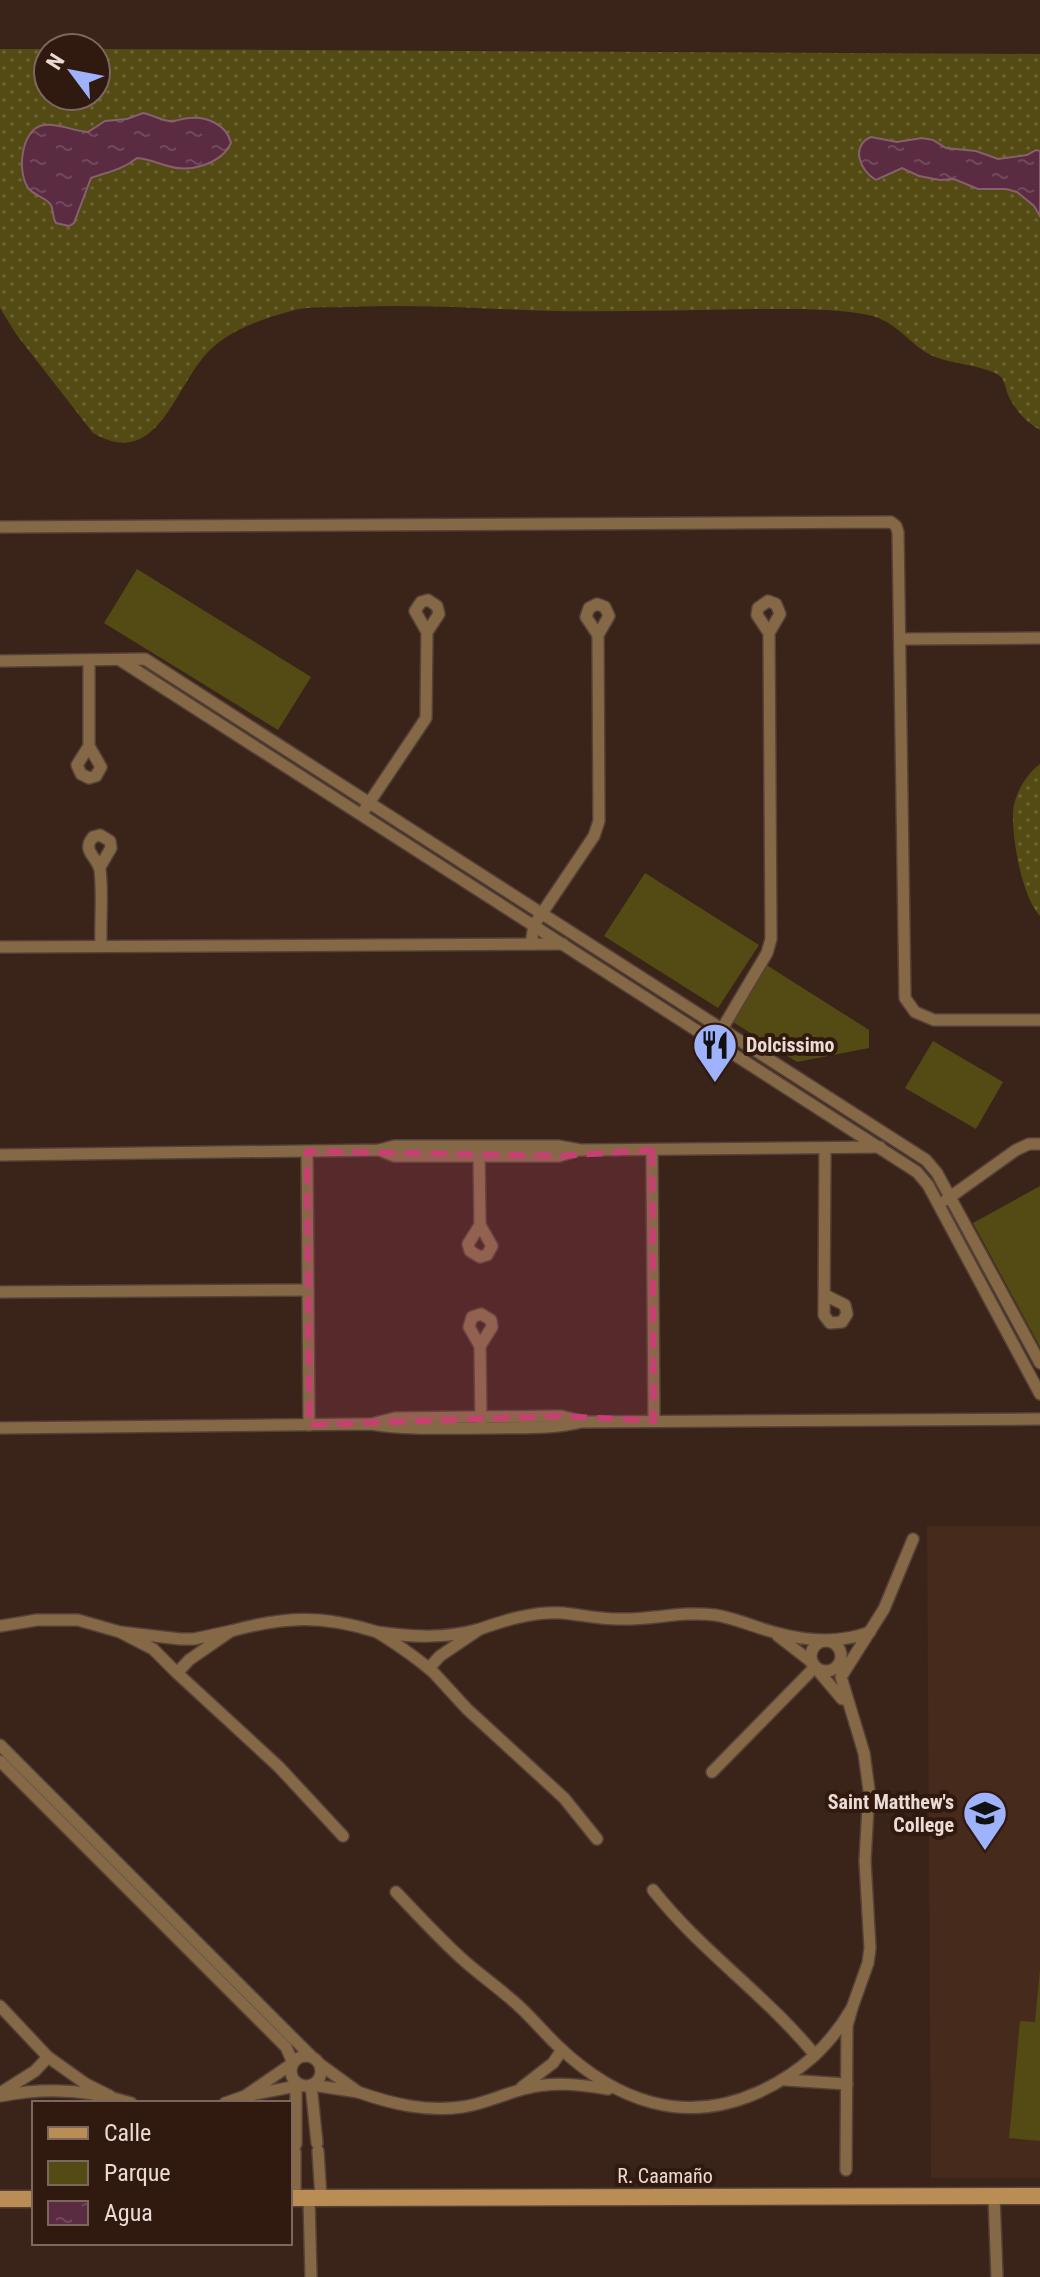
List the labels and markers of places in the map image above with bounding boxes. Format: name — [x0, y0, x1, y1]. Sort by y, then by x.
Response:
restaurant icon: Dolcissimo — [691, 1021, 739, 1084]
place label: Dolcissimo — [746, 1033, 835, 1057]
school or university icon: Saint Matthew's College — [961, 1789, 1009, 1852]
place label: Saint Matthew's College — [828, 1790, 954, 1837]

